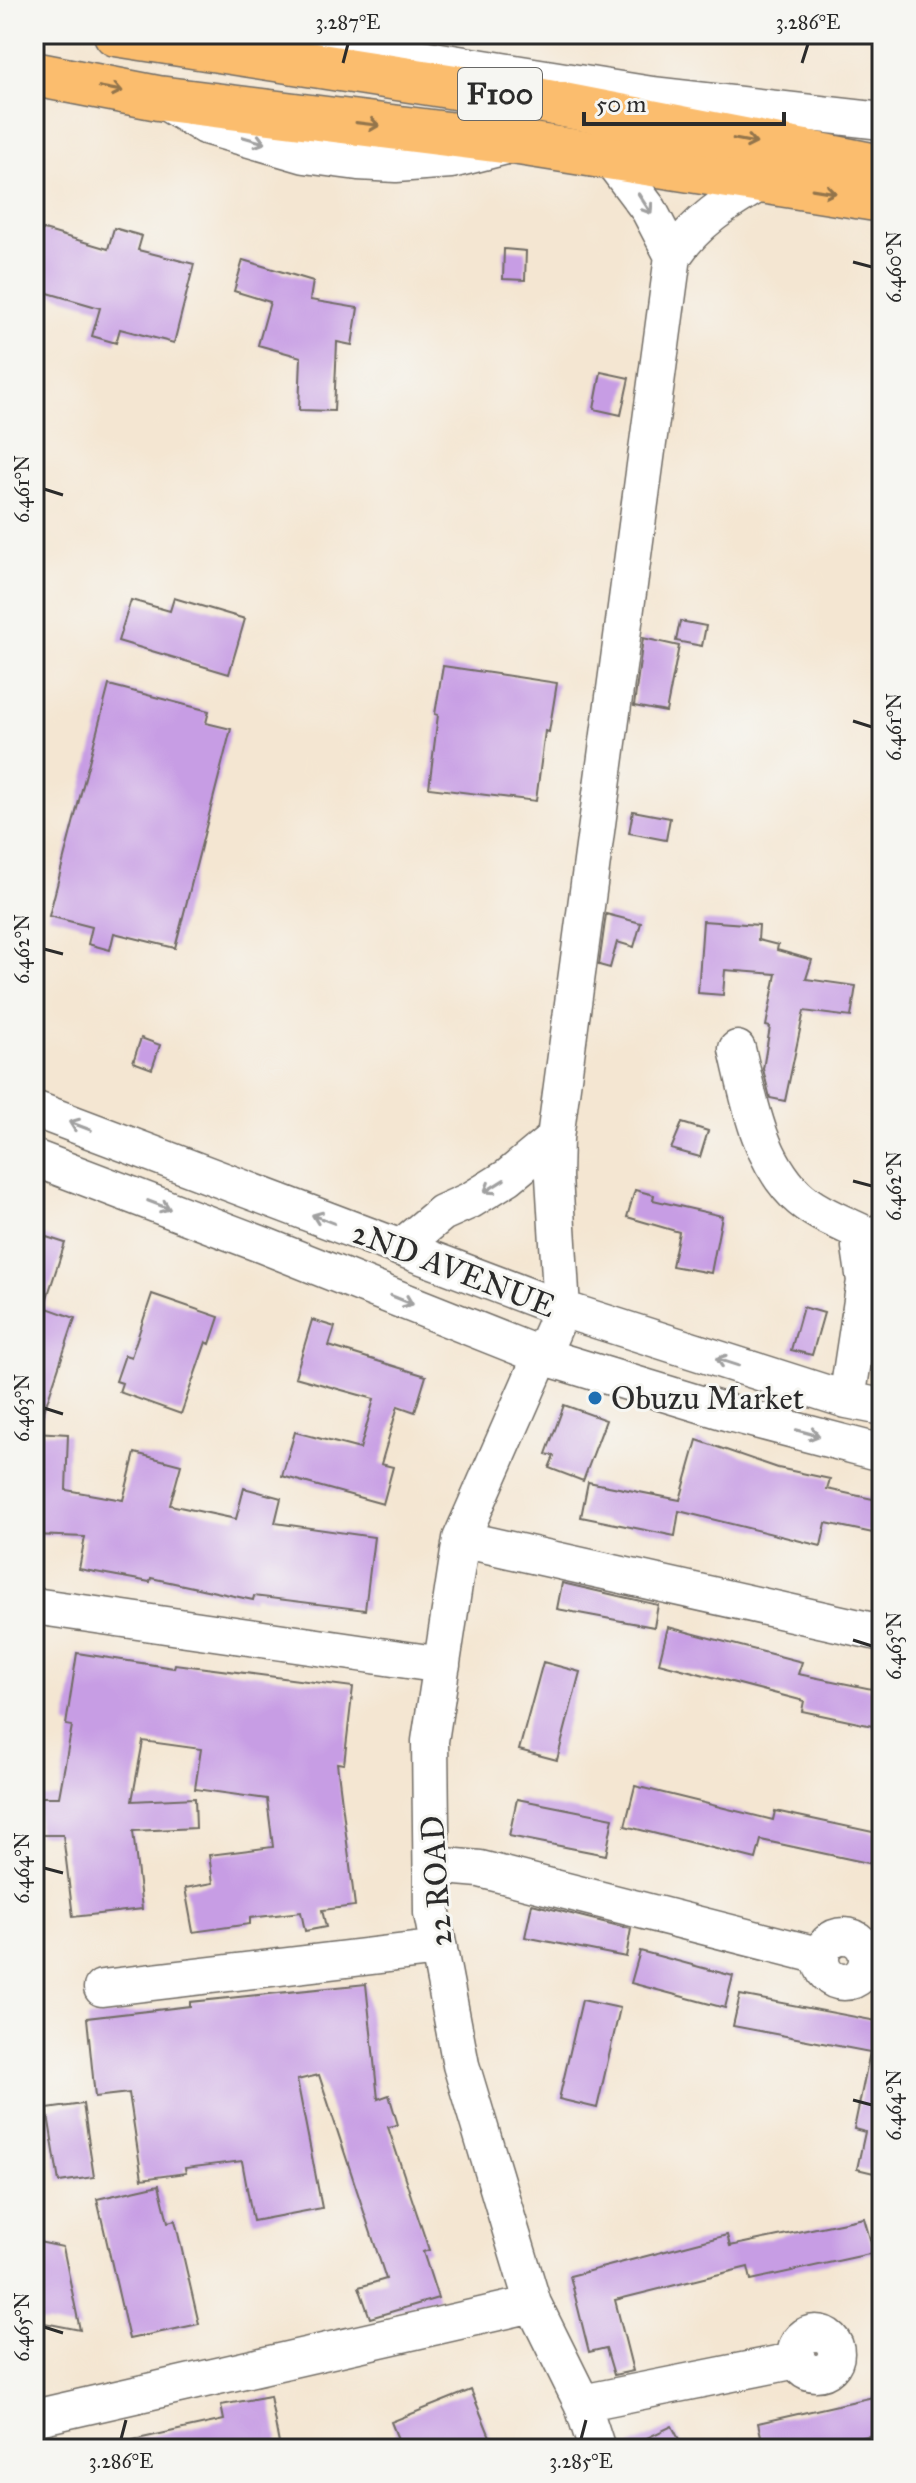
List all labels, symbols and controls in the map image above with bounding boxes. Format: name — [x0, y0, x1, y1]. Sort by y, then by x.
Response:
text: 3.287°E — [316, 10, 380, 34]
text: 3.286°E — [776, 10, 840, 34]
road number: F100 — [458, 68, 542, 120]
scale bar — [584, 76, 784, 126]
one-way arrow — [97, 82, 123, 97]
text: 50 m — [596, 89, 646, 119]
one-way arrow — [355, 117, 380, 132]
one-way arrow — [240, 133, 266, 148]
one-way arrow — [732, 135, 757, 150]
one-way arrow — [811, 184, 836, 199]
one-way arrow — [637, 192, 653, 214]
text: 6.460°N — [882, 231, 906, 303]
text: 6.461°N — [10, 455, 34, 523]
text: 6.461°N — [882, 693, 906, 761]
text: 6.462°N — [10, 914, 34, 984]
one-way arrow — [68, 1118, 93, 1132]
text: 6.462°N — [882, 1151, 906, 1221]
one-way arrow — [483, 1178, 505, 1195]
one-way arrow — [146, 1199, 171, 1213]
one-way arrow — [311, 1211, 336, 1225]
street label: 2ND AVENUE — [347, 1213, 561, 1326]
one-way arrow — [389, 1294, 414, 1308]
one-way arrow — [714, 1353, 739, 1368]
text: 6.463°N — [10, 1374, 34, 1442]
place label: Obuzu Market — [611, 1379, 804, 1418]
marker: Obuzu Market — [586, 1389, 604, 1407]
one-way arrow — [794, 1427, 820, 1442]
text: 6.463°N — [882, 1612, 906, 1680]
street label: 22 ROAD — [412, 1814, 461, 1948]
text: 6.464°N — [10, 1832, 34, 1904]
text: 6.464°N — [882, 2069, 906, 2141]
text: 6.465°N — [10, 2292, 34, 2362]
text: 3.286°E — [89, 2449, 153, 2473]
text: 3.285°E — [549, 2449, 613, 2473]

